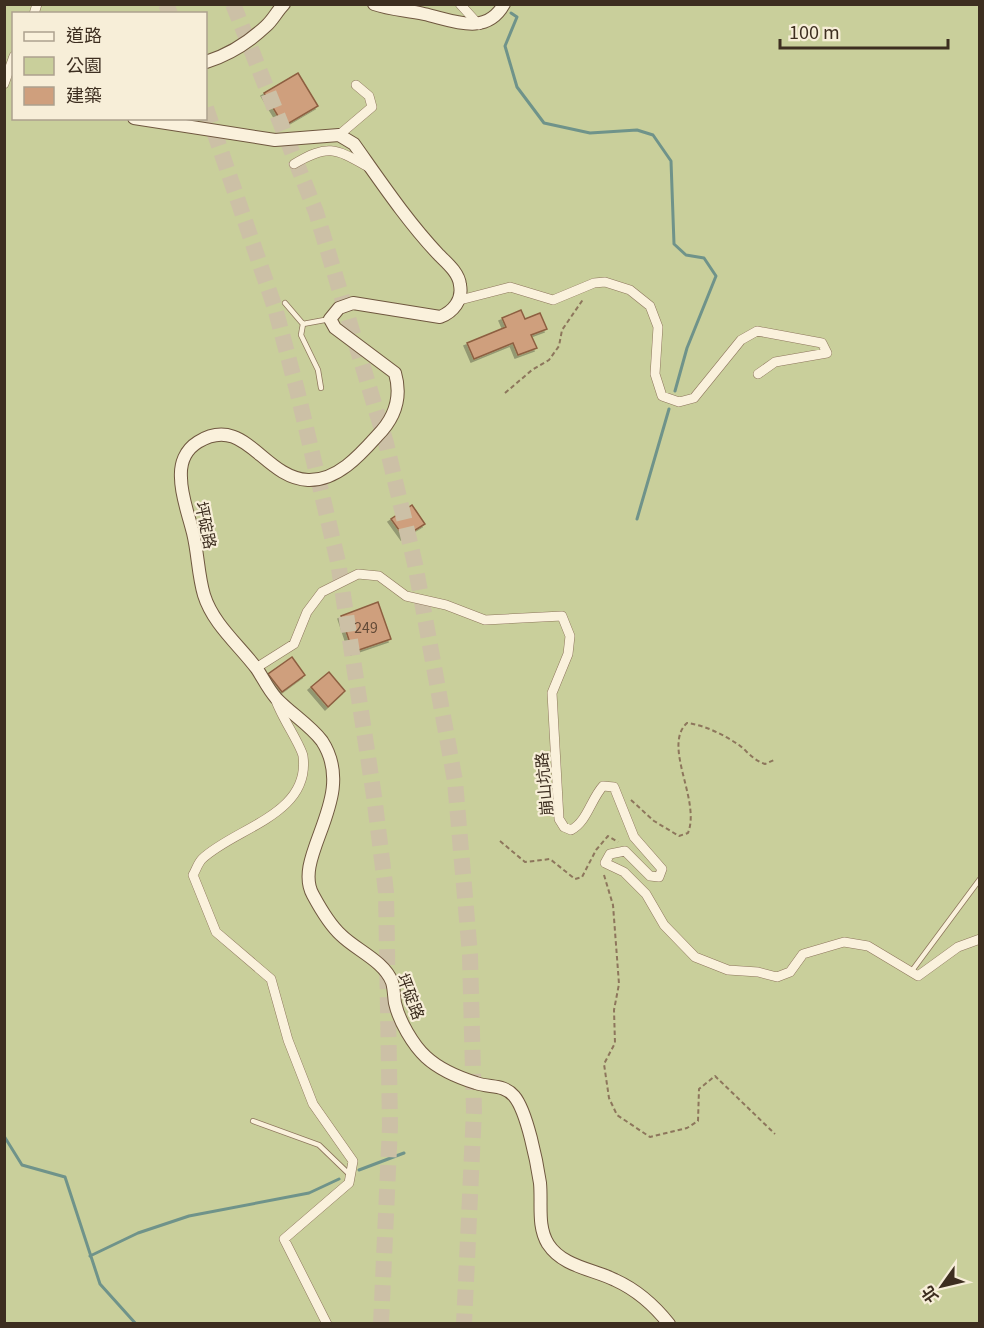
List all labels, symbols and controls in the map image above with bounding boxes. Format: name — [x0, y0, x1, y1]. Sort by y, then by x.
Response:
legend — [12, 12, 207, 120]
scale bar — [780, 12, 948, 50]
text: 100 m — [789, 18, 840, 44]
text: 道路 — [66, 21, 102, 47]
text: 公園 — [66, 51, 102, 77]
text: 建築 — [66, 81, 102, 107]
street label: 坪碇路 — [190, 499, 224, 551]
house number: 249 — [354, 617, 378, 637]
street label: 崩山坑路 — [528, 751, 558, 817]
street label: 坪碇路 — [392, 969, 432, 1023]
north arrow — [912, 1256, 972, 1316]
text: 北 — [914, 1282, 943, 1308]

